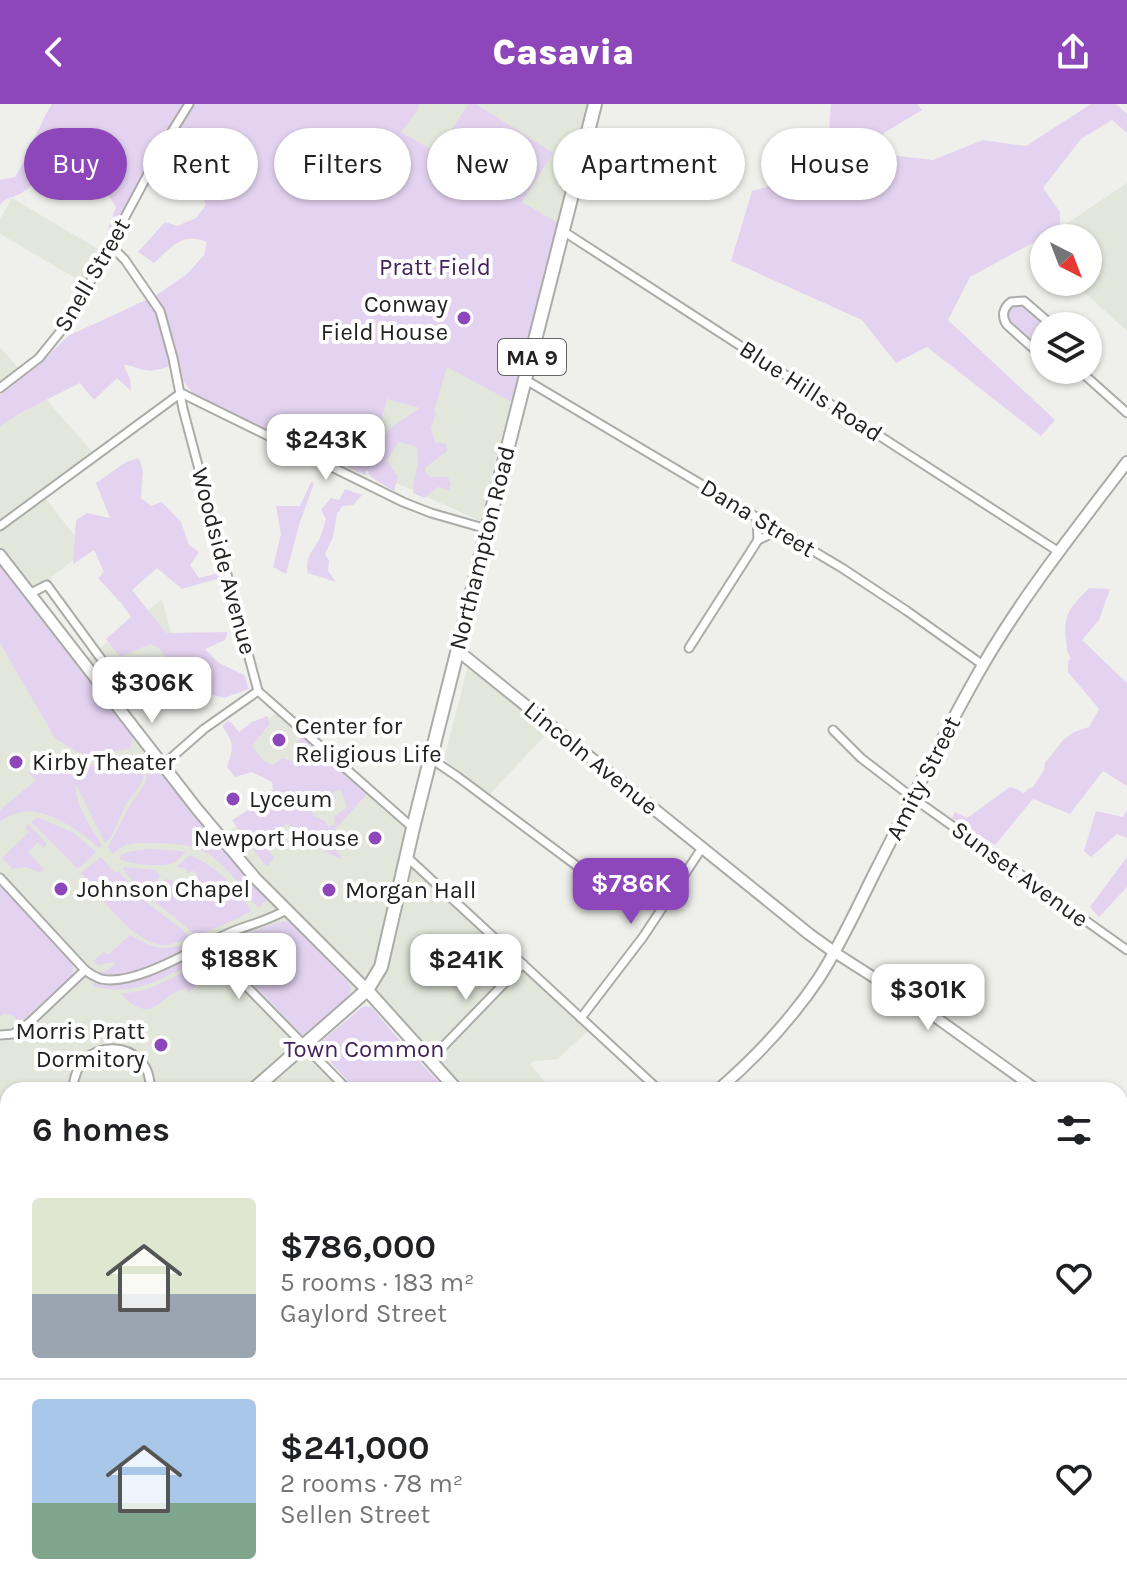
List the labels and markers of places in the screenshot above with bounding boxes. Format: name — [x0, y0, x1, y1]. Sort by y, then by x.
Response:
place label: Conway Field House — [321, 290, 448, 346]
marker: Conway Field House — [455, 309, 473, 327]
pin: $243K — [270, 414, 382, 482]
pin: $306K — [96, 657, 208, 725]
place label: Center for Religious Life — [295, 712, 441, 768]
marker: Center for Religious Life — [270, 731, 288, 749]
place label: Kirby Theater — [32, 748, 176, 776]
marker: Kirby Theater — [7, 753, 25, 771]
place label: Lyceum — [249, 785, 332, 813]
marker: Lyceum — [224, 790, 242, 808]
place label: Newport House — [194, 824, 359, 852]
marker: Newport House — [366, 829, 384, 847]
pin: $786K — [575, 858, 687, 926]
place label: Johnson Chapel — [77, 875, 250, 903]
place label: Morgan Hall — [345, 876, 476, 904]
marker: Johnson Chapel — [52, 880, 70, 898]
marker: Morgan Hall — [320, 881, 338, 899]
pin: $188K — [183, 933, 295, 1001]
pin: $241K — [410, 934, 522, 1002]
pin: $301K — [872, 964, 984, 1032]
place label: Morris Pratt Dormitory — [16, 1017, 145, 1073]
marker: Morris Pratt Dormitory — [152, 1036, 170, 1054]

